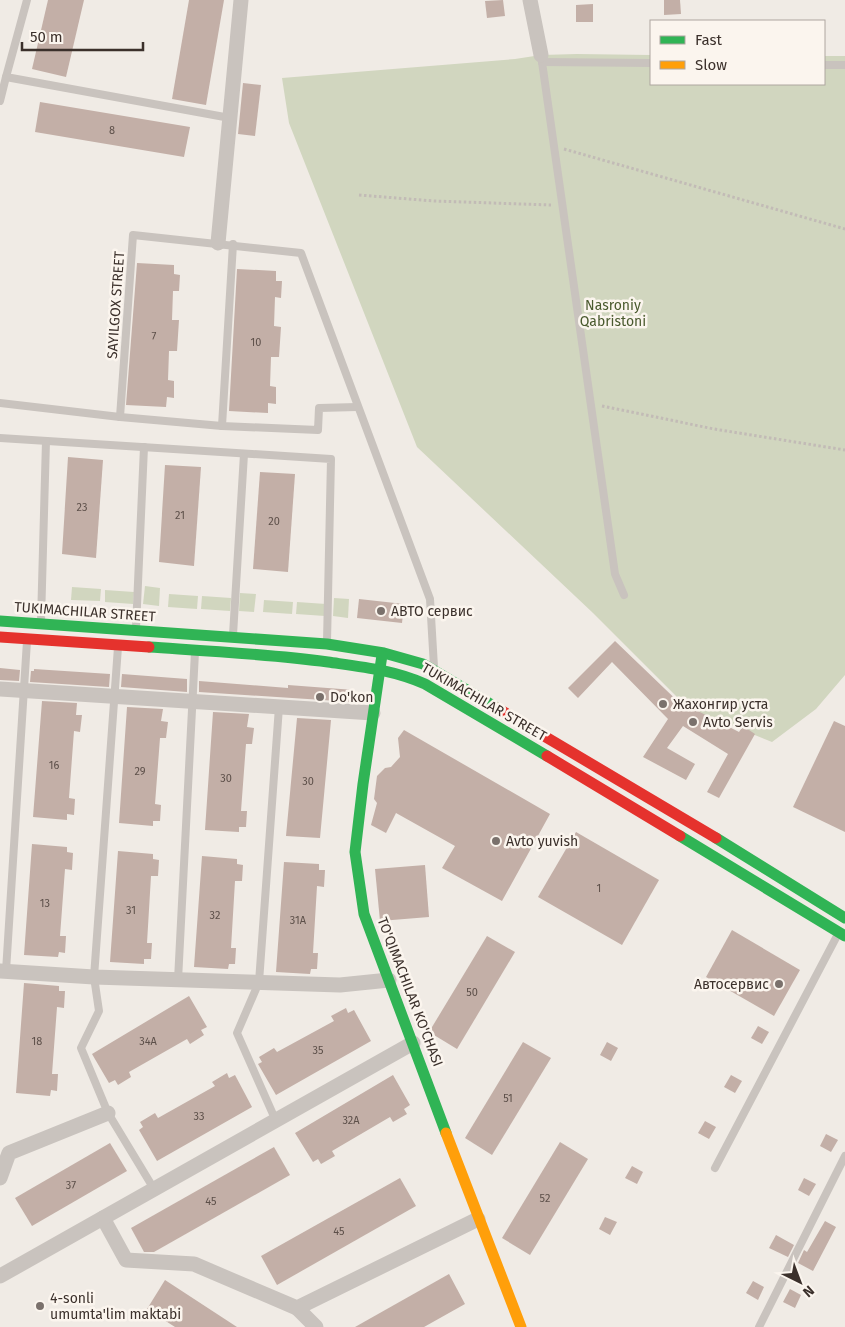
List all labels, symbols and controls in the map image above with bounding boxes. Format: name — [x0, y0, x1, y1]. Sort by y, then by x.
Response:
scale bar — [22, 20, 144, 52]
legend — [650, 20, 825, 85]
text: 50 m — [30, 28, 63, 46]
text: Fast — [695, 31, 722, 49]
text: Slow — [695, 56, 727, 74]
house number: 8 — [109, 124, 115, 137]
street label: SAYILGOX STREET — [104, 250, 128, 359]
park label: Nasroniy Qabristoni — [580, 297, 646, 330]
house number: 7 — [152, 330, 157, 343]
house number: 10 — [251, 336, 261, 349]
house number: 23 — [77, 501, 87, 514]
house number: 21 — [175, 509, 185, 522]
house number: 20 — [268, 515, 280, 528]
street label: TUKIMACHILAR STREET — [14, 599, 157, 625]
place label: АВТО сервис — [391, 603, 473, 620]
marker: АВТО сервис — [375, 605, 387, 617]
street label: TUKIMACHILAR STREET — [418, 659, 550, 745]
place label: Do'kon — [330, 689, 374, 706]
marker: Do'kon — [314, 691, 326, 703]
place label: Жахонгир уста — [673, 696, 768, 713]
marker: Жахонгир уста — [657, 698, 669, 710]
place label: Avto Servis — [703, 714, 773, 731]
marker: Avto Servis — [687, 716, 699, 728]
house number: 16 — [49, 759, 59, 772]
house number: 29 — [134, 765, 146, 778]
house number: 30 — [220, 772, 232, 785]
house number: 30 — [302, 775, 314, 788]
place label: Avto yuvish — [506, 833, 578, 850]
marker: Avto yuvish — [490, 835, 502, 847]
house number: 1 — [597, 882, 601, 895]
house number: 13 — [40, 897, 50, 910]
house number: 31 — [126, 904, 136, 917]
house number: 32 — [210, 909, 220, 922]
house number: 31А — [290, 914, 307, 927]
street label: TO'QIMACHILAR KO'CHASI — [374, 915, 446, 1069]
place label: Автосервис — [694, 976, 769, 993]
marker: Автосервис — [773, 978, 785, 990]
house number: 50 — [466, 986, 478, 999]
house number: 18 — [32, 1035, 42, 1048]
house number: 34А — [139, 1035, 157, 1048]
house number: 35 — [313, 1044, 324, 1057]
house number: 51 — [503, 1092, 513, 1105]
house number: 33 — [194, 1110, 204, 1123]
house number: 32А — [342, 1114, 360, 1127]
house number: 37 — [66, 1179, 76, 1192]
house number: 52 — [540, 1192, 550, 1205]
house number: 45 — [205, 1195, 217, 1208]
house number: 45 — [333, 1225, 345, 1238]
north arrow — [775, 1257, 825, 1307]
text: N — [799, 1282, 818, 1301]
place label: 4-sonli umumta'lim maktabi — [50, 1290, 181, 1323]
marker: 4-sonli umumta'lim maktabi — [34, 1300, 46, 1312]

